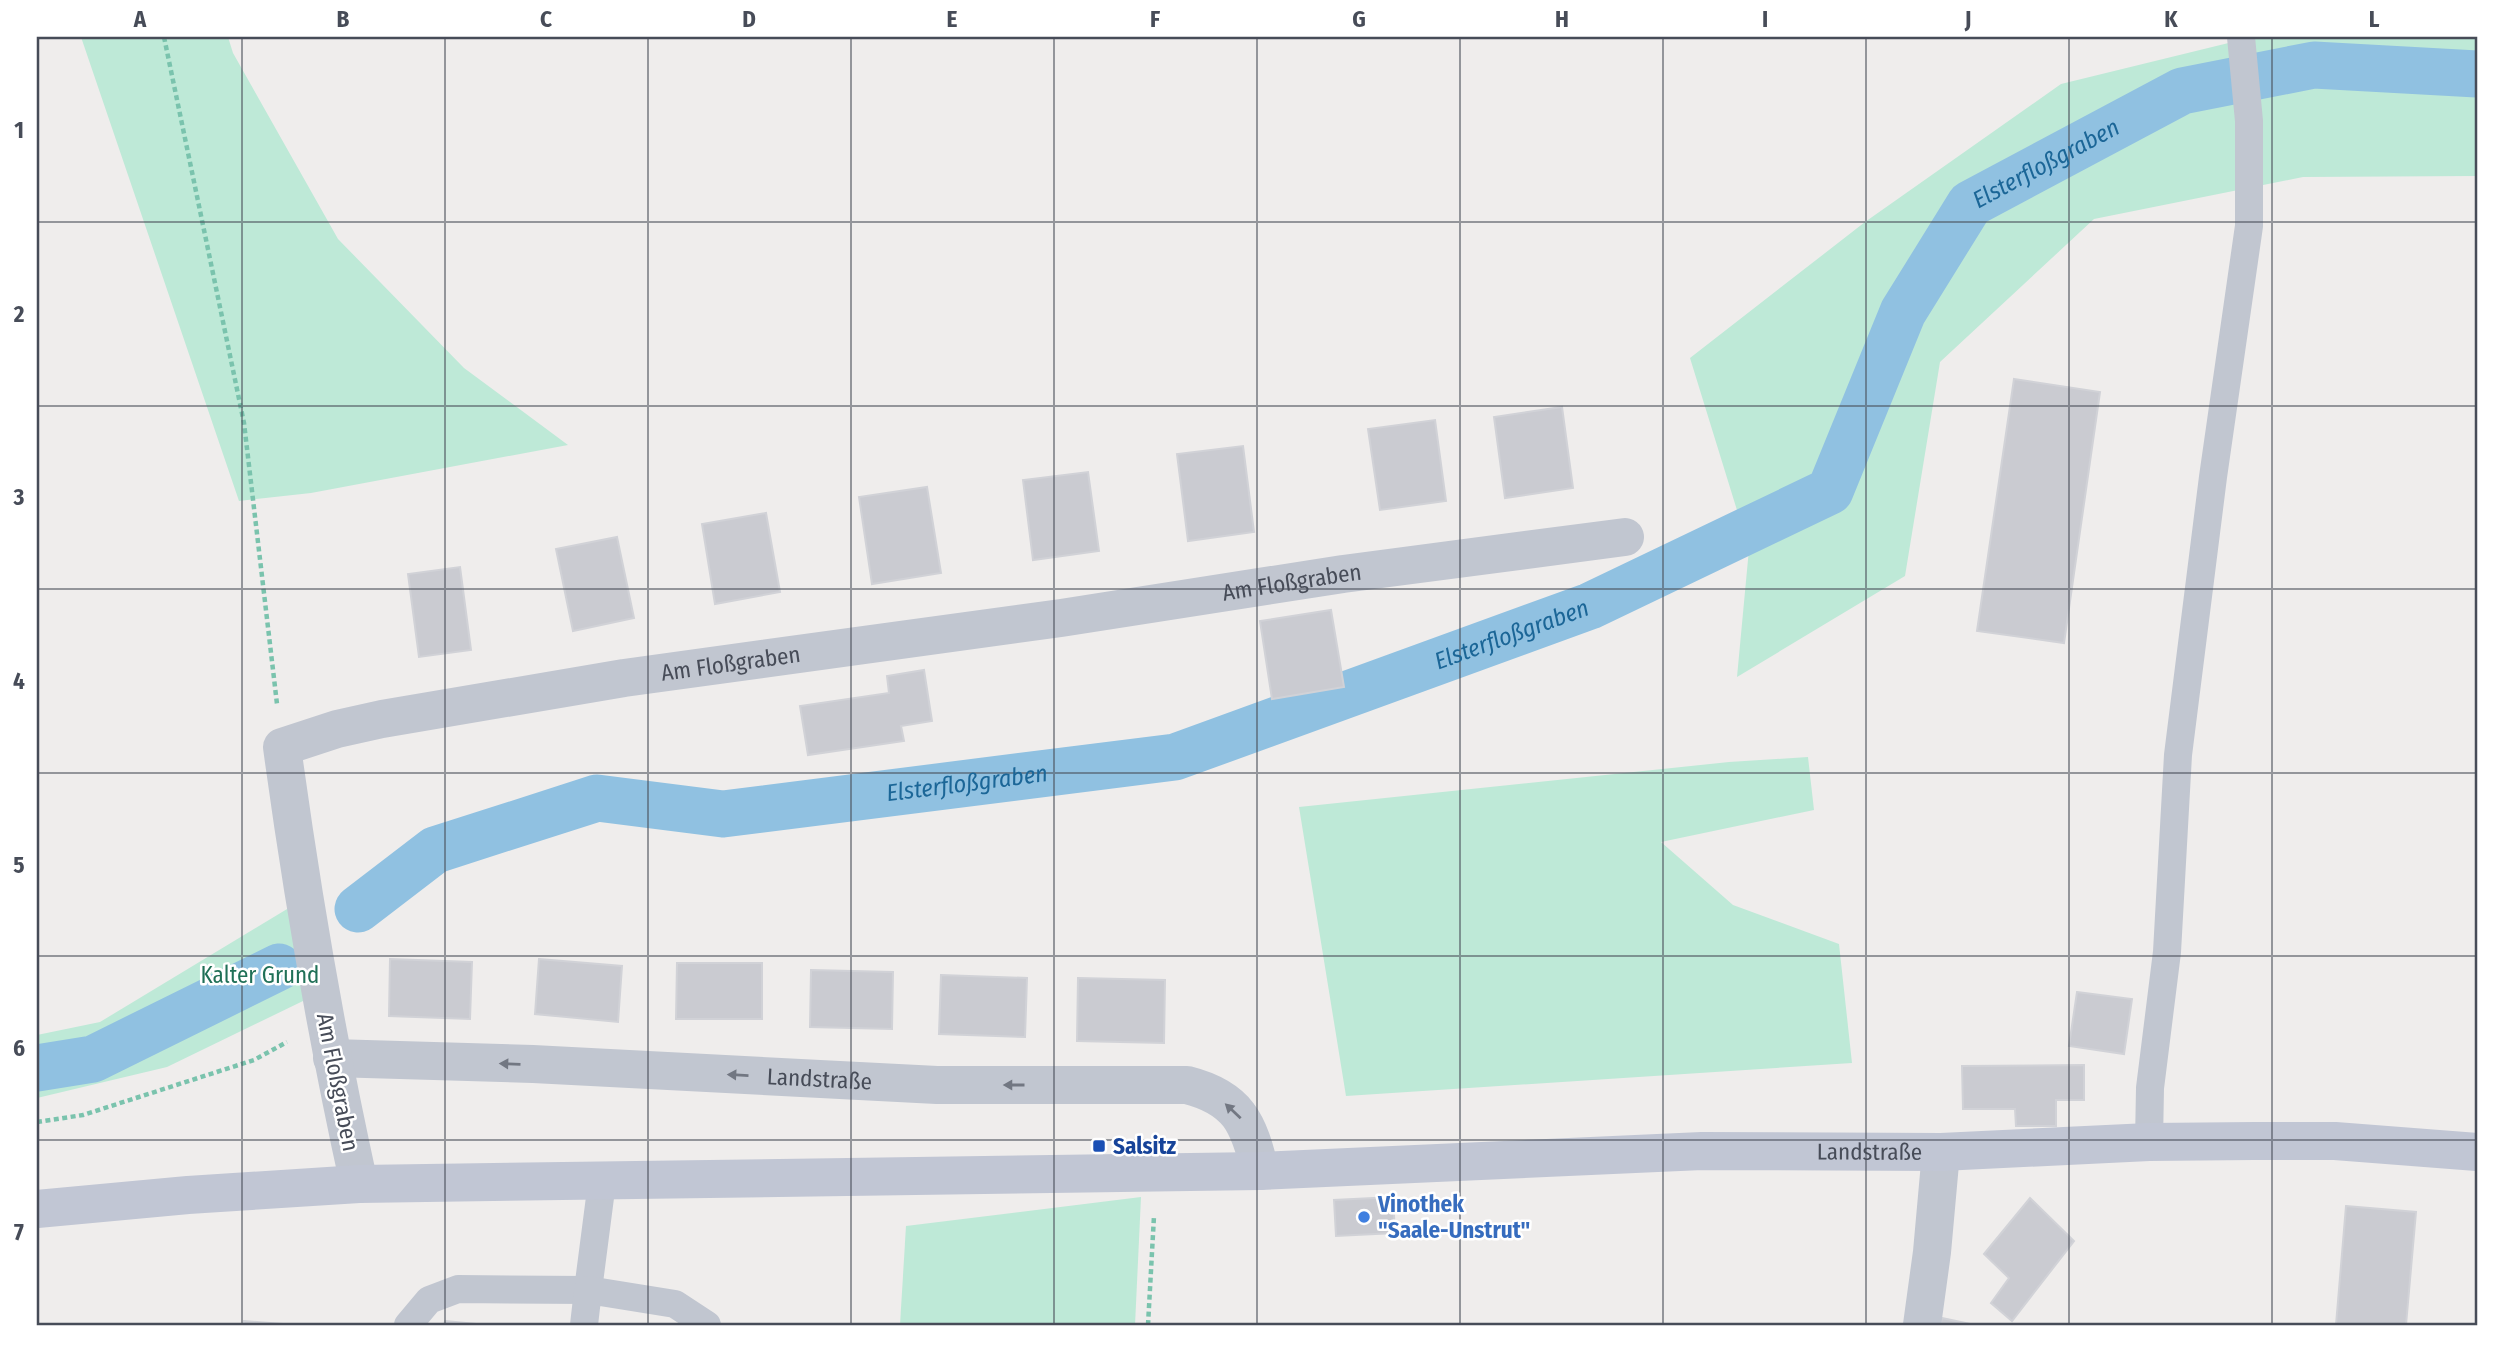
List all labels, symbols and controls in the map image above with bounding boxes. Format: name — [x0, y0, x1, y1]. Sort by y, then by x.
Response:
text: A — [133, 5, 147, 33]
text: B — [337, 5, 350, 33]
text: C — [540, 5, 552, 33]
text: D — [742, 5, 756, 33]
text: E — [947, 5, 958, 33]
text: F — [1150, 5, 1160, 33]
text: G — [1352, 5, 1366, 33]
text: H — [1555, 5, 1569, 33]
text: I — [1762, 5, 1768, 33]
text: J — [1964, 5, 1971, 33]
text: K — [2164, 5, 2178, 33]
text: L — [2369, 5, 2380, 33]
water label: Elsterfloßgraben — [1968, 113, 2124, 214]
text: 1 — [14, 116, 24, 144]
text: 2 — [13, 300, 25, 328]
text: 3 — [13, 483, 25, 511]
street label: Am Floßgraben — [1220, 558, 1363, 607]
water label: Elsterfloßgraben — [1431, 594, 1593, 675]
street label: Am Floßgraben — [659, 640, 802, 687]
text: 4 — [13, 667, 25, 695]
water label: Elsterfloßgraben — [885, 759, 1049, 807]
text: 5 — [13, 851, 25, 879]
park label: Kalter Grund — [201, 961, 319, 989]
street label: Am Floßgraben — [311, 1010, 365, 1154]
text: 6 — [13, 1034, 25, 1062]
one-way arrow — [499, 1058, 521, 1069]
street label: Landstraße — [766, 1062, 873, 1096]
one-way arrow — [726, 1069, 748, 1080]
one-way arrow — [1003, 1079, 1025, 1091]
one-way arrow — [1225, 1102, 1242, 1119]
place label: Salsitz — [1113, 1132, 1177, 1160]
street label: Landstraße — [1817, 1137, 1922, 1166]
marker: Salsitz — [1091, 1138, 1107, 1154]
place label: Vinothek "Saale-Unstrut" — [1377, 1190, 1530, 1244]
marker: Vinothek "Saale-Unstrut" — [1356, 1209, 1372, 1225]
text: 7 — [14, 1218, 24, 1246]

